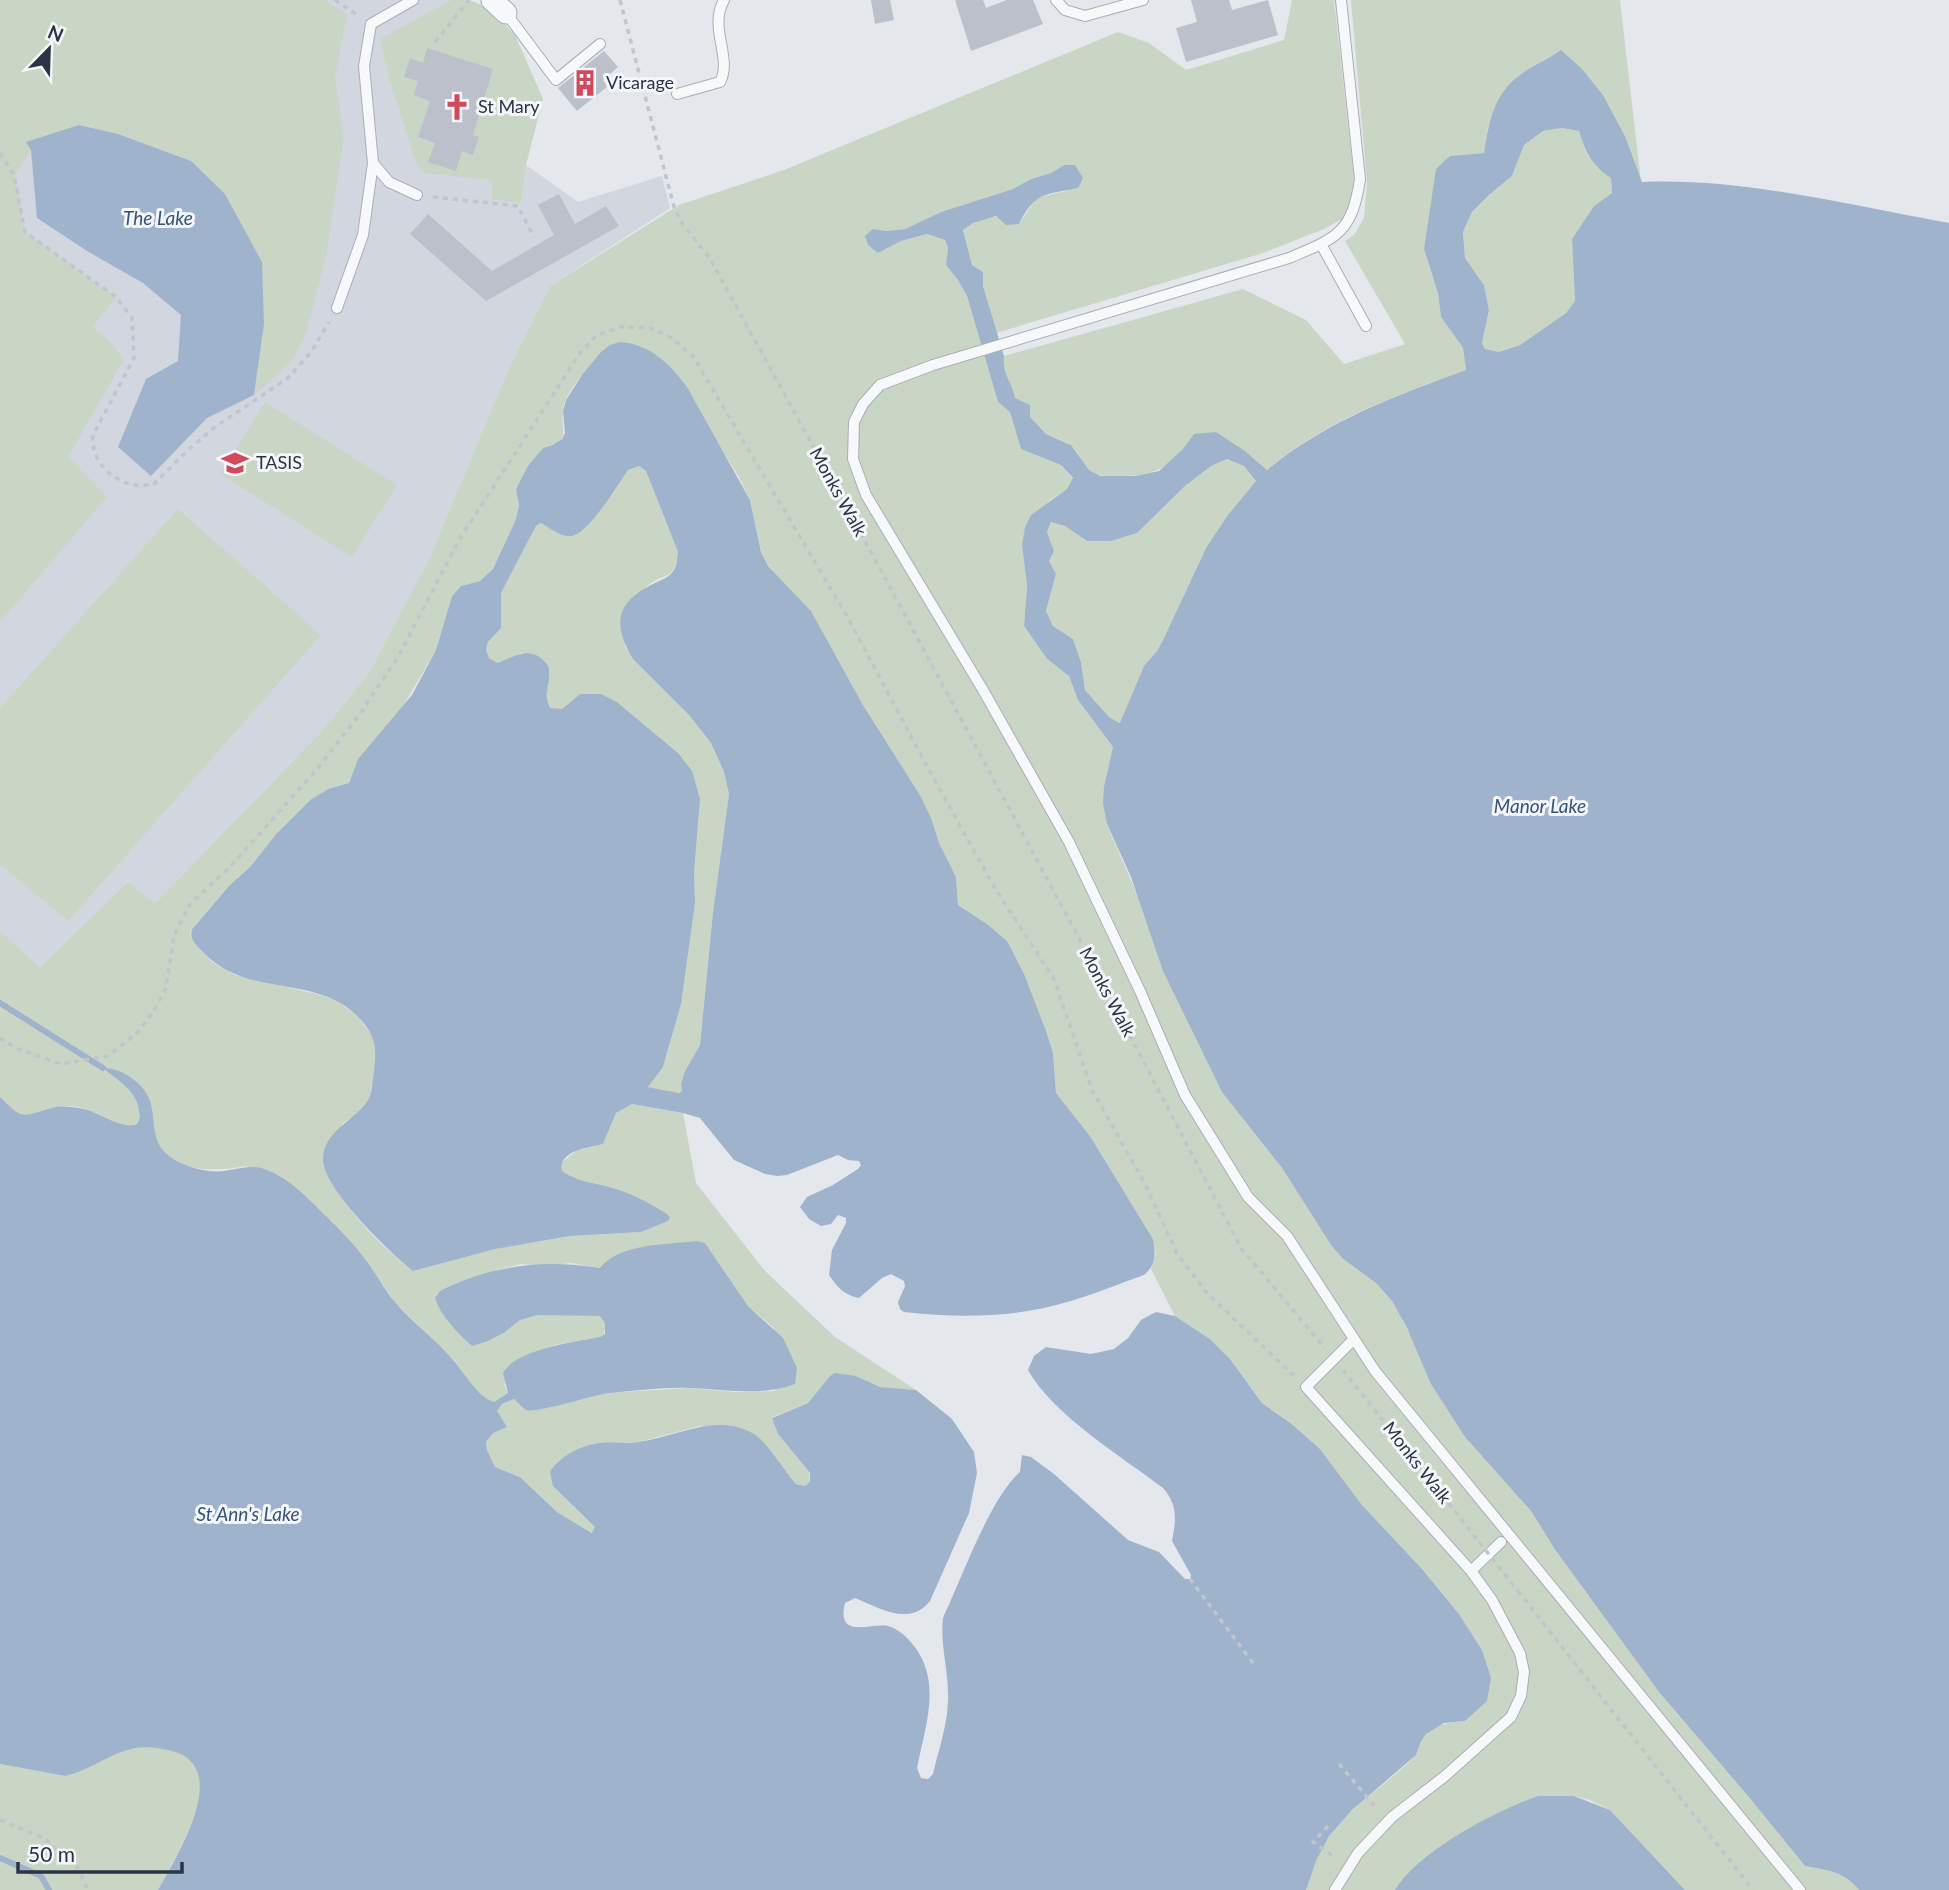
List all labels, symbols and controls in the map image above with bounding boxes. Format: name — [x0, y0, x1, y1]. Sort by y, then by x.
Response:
north arrow — [14, 14, 84, 84]
text: N — [45, 19, 67, 46]
building icon: Vicarage — [570, 68, 600, 98]
place label: Vicarage — [606, 71, 674, 93]
church icon: St Mary — [442, 92, 472, 122]
place label: St Mary — [478, 95, 540, 117]
water label: The Lake — [123, 206, 193, 229]
street label: Monks Walk — [806, 443, 873, 540]
school or university icon: TASIS — [220, 448, 250, 478]
place label: TASIS — [256, 451, 302, 473]
water label: Manor Lake — [1494, 794, 1586, 817]
street label: Monks Walk — [1075, 943, 1141, 1041]
street label: Monks Walk — [1379, 1417, 1457, 1508]
water label: St Ann's Lake — [196, 1502, 300, 1525]
scale bar — [18, 1830, 182, 1874]
text: 50 m — [28, 1841, 75, 1866]

